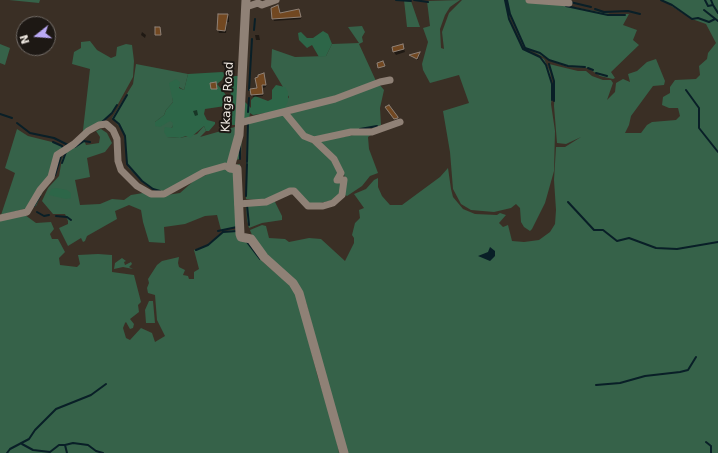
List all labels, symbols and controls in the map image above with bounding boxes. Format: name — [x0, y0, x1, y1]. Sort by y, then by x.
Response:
north arrow — [16, 16, 56, 56]
text: N — [17, 33, 33, 46]
street label: Kkaga Road — [219, 61, 237, 133]

